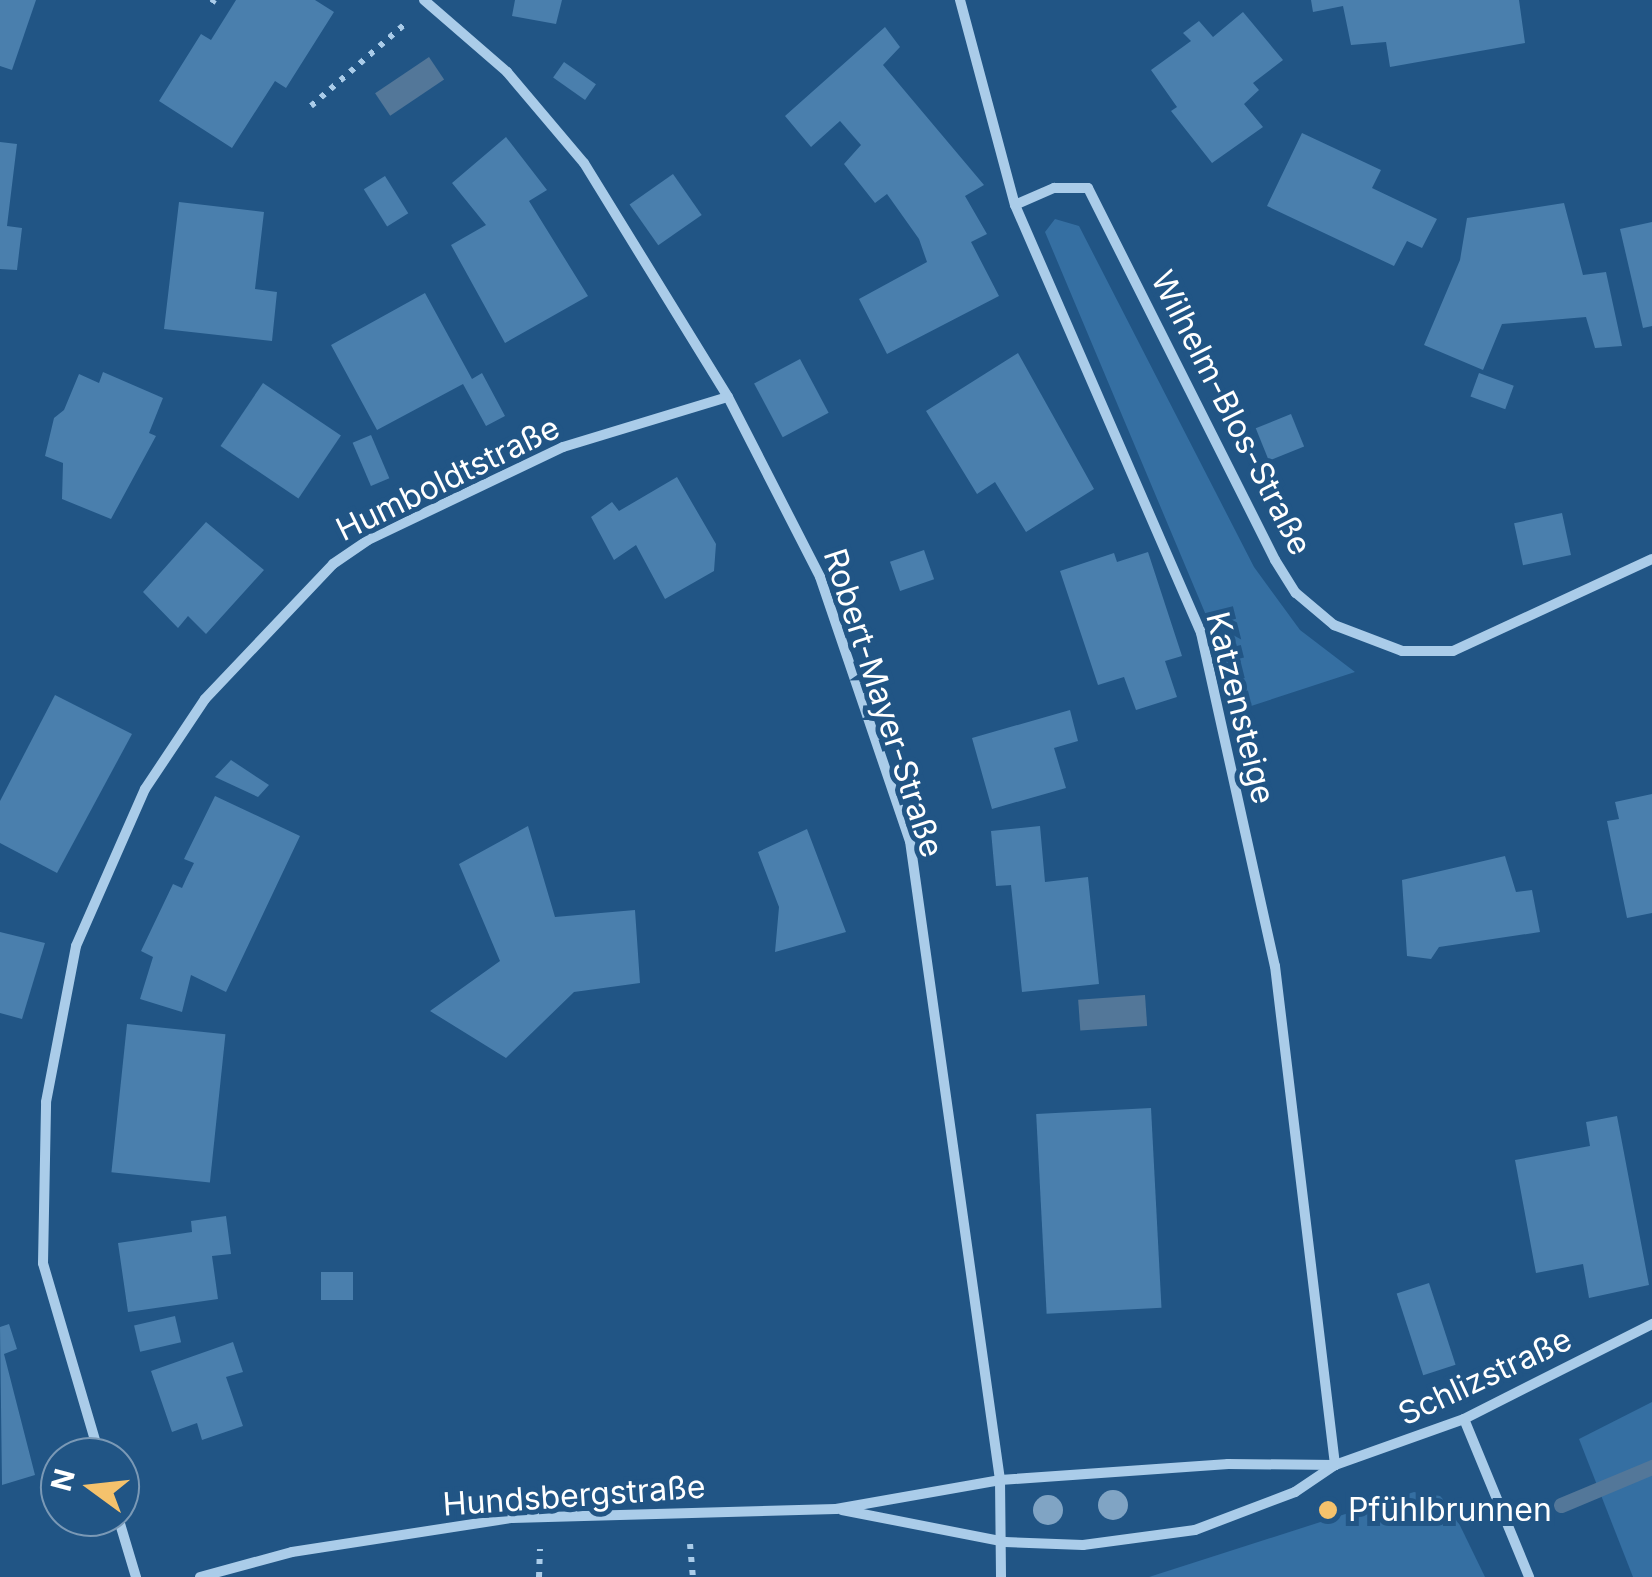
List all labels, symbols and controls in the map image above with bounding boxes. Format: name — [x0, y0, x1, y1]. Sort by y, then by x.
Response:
street label: Wilhelm-Blos-Straße — [1143, 264, 1319, 562]
street label: Humboldtstraße — [330, 408, 566, 550]
street label: Robert-Mayer-Straße — [815, 544, 951, 862]
street label: Katzensteige — [1198, 608, 1282, 808]
street label: Schlizstraße — [1392, 1320, 1578, 1434]
north arrow — [40, 1437, 140, 1537]
text: N — [44, 1465, 82, 1494]
street label: Hundsbergstraße — [441, 1468, 707, 1524]
place label: Pfühlbrunnen — [1348, 1491, 1552, 1529]
marker: Pfühlbrunnen — [1317, 1499, 1339, 1521]

